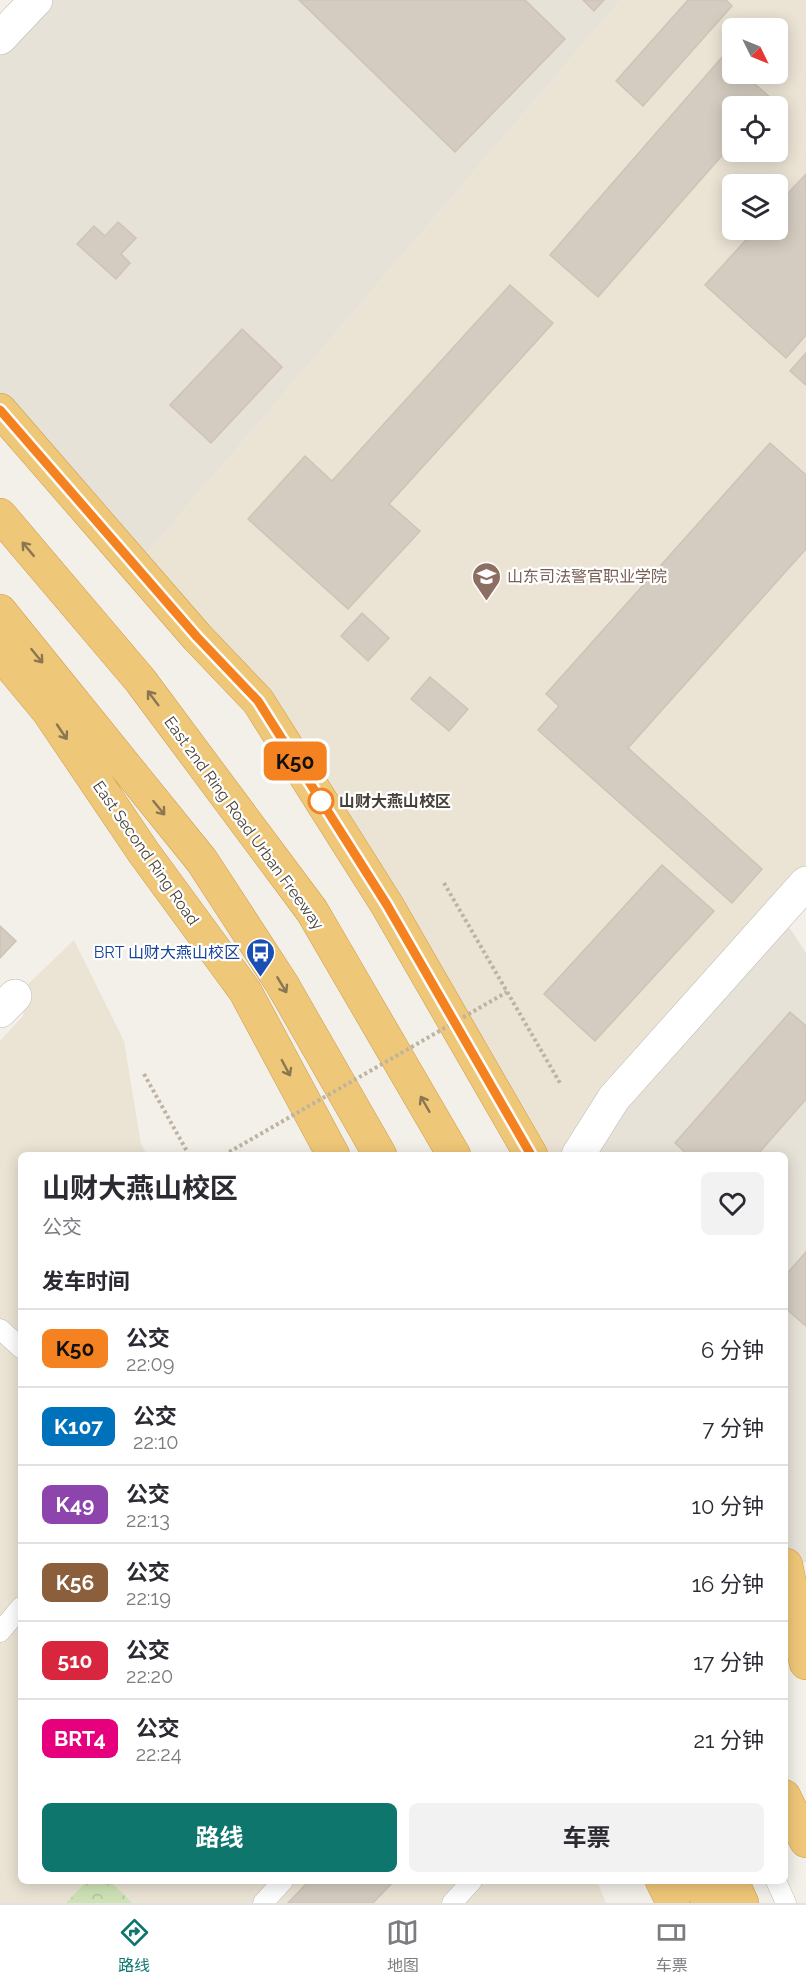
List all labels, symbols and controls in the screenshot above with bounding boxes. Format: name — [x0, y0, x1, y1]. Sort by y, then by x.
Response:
north arrow — [722, 18, 788, 84]
map controls — [722, 18, 788, 240]
button: locate — [722, 96, 788, 162]
button: layers — [722, 174, 788, 240]
one-way arrow — [22, 541, 35, 557]
school or university icon: 山东司法警官职业学院 — [470, 560, 502, 602]
place label: 山东司法警官职业学院 — [507, 567, 667, 586]
one-way arrow — [30, 648, 43, 664]
one-way arrow — [147, 691, 160, 707]
street label: East 2nd Ring Road Urban Freeway — [160, 713, 328, 934]
one-way arrow — [56, 723, 68, 740]
line badge: K50 — [260, 742, 330, 780]
text: K50 — [276, 749, 314, 774]
street label: East Second Ring Road — [89, 777, 203, 929]
marker: 山财大燕山校区 — [308, 788, 334, 814]
place label: 山财大燕山校区 — [339, 792, 451, 811]
one-way arrow — [152, 800, 166, 815]
bus stop icon: BRT 山财大燕山校区 — [245, 936, 277, 978]
place label: BRT 山财大燕山校区 — [94, 943, 240, 962]
one-way arrow — [277, 976, 289, 993]
one-way arrow — [281, 1059, 292, 1077]
one-way arrow — [419, 1096, 431, 1113]
text: 山财大燕山校区 — [42, 1172, 238, 1205]
button: heart — [701, 1172, 764, 1235]
text: 公交 — [42, 1215, 82, 1239]
text: 发车时间 — [42, 1268, 130, 1294]
text: 公交 — [126, 1325, 170, 1351]
text: K50 — [56, 1336, 94, 1361]
text: 6 分钟 — [701, 1337, 764, 1363]
text: 22:09 — [126, 1352, 175, 1376]
text: 公交 — [133, 1403, 177, 1429]
text: K107 — [54, 1414, 103, 1439]
text: 7 分钟 — [703, 1415, 764, 1441]
text: 22:10 — [133, 1430, 179, 1454]
text: 公交 — [126, 1481, 170, 1507]
text: K49 — [56, 1492, 94, 1517]
text: 10 分钟 — [692, 1493, 764, 1519]
text: 22:13 — [126, 1508, 170, 1532]
text: 公交 — [126, 1559, 170, 1585]
text: K56 — [56, 1570, 94, 1595]
text: 16 分钟 — [692, 1571, 764, 1597]
text: 22:19 — [126, 1586, 171, 1610]
text: 公交 — [126, 1637, 170, 1663]
text: 510 — [58, 1648, 92, 1673]
text: 17 分钟 — [693, 1649, 764, 1675]
text: 22:20 — [126, 1664, 173, 1688]
text: 公交 — [136, 1715, 180, 1741]
text: BRT4 — [54, 1726, 106, 1751]
text: 21 分钟 — [694, 1727, 764, 1753]
text: 22:24 — [136, 1742, 182, 1766]
button: 路线 — [42, 1803, 397, 1872]
button: 车票 — [409, 1803, 764, 1872]
tab: 路线 — [118, 1916, 151, 1976]
tab: 地图 — [386, 1916, 419, 1976]
tab: 车票 — [655, 1916, 688, 1976]

